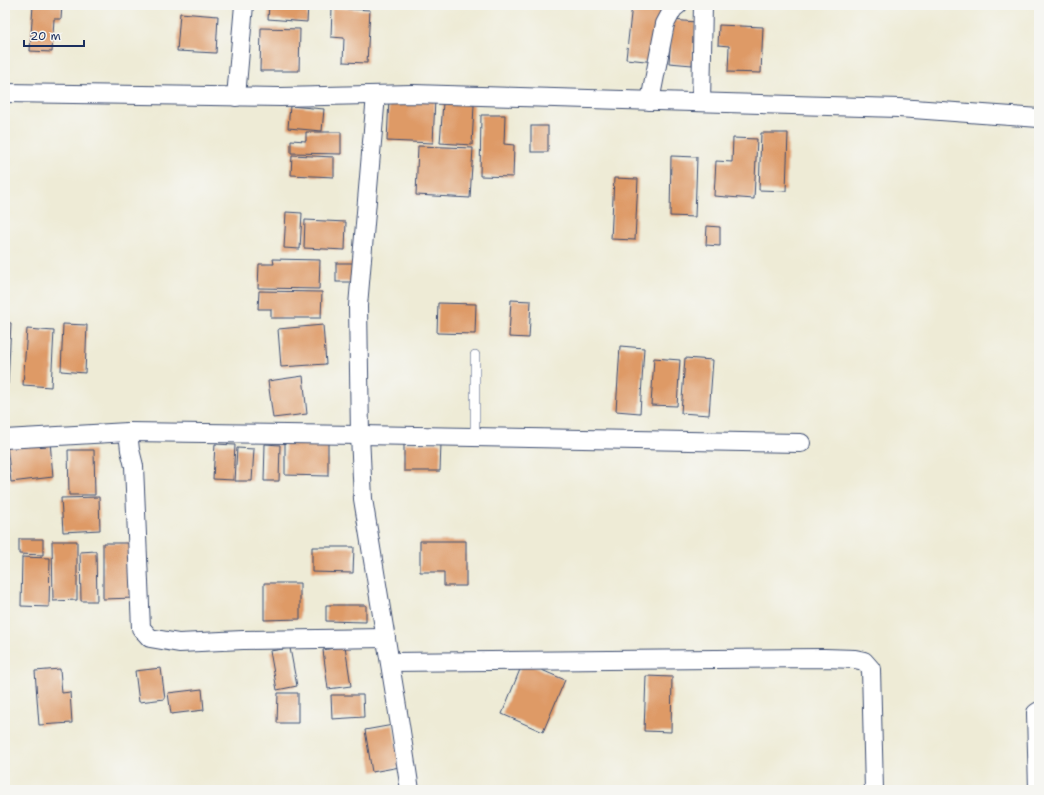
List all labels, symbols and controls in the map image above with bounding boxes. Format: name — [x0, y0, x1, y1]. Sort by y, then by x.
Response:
scale bar — [24, 22, 84, 48]
text: 20 m — [30, 28, 61, 44]

